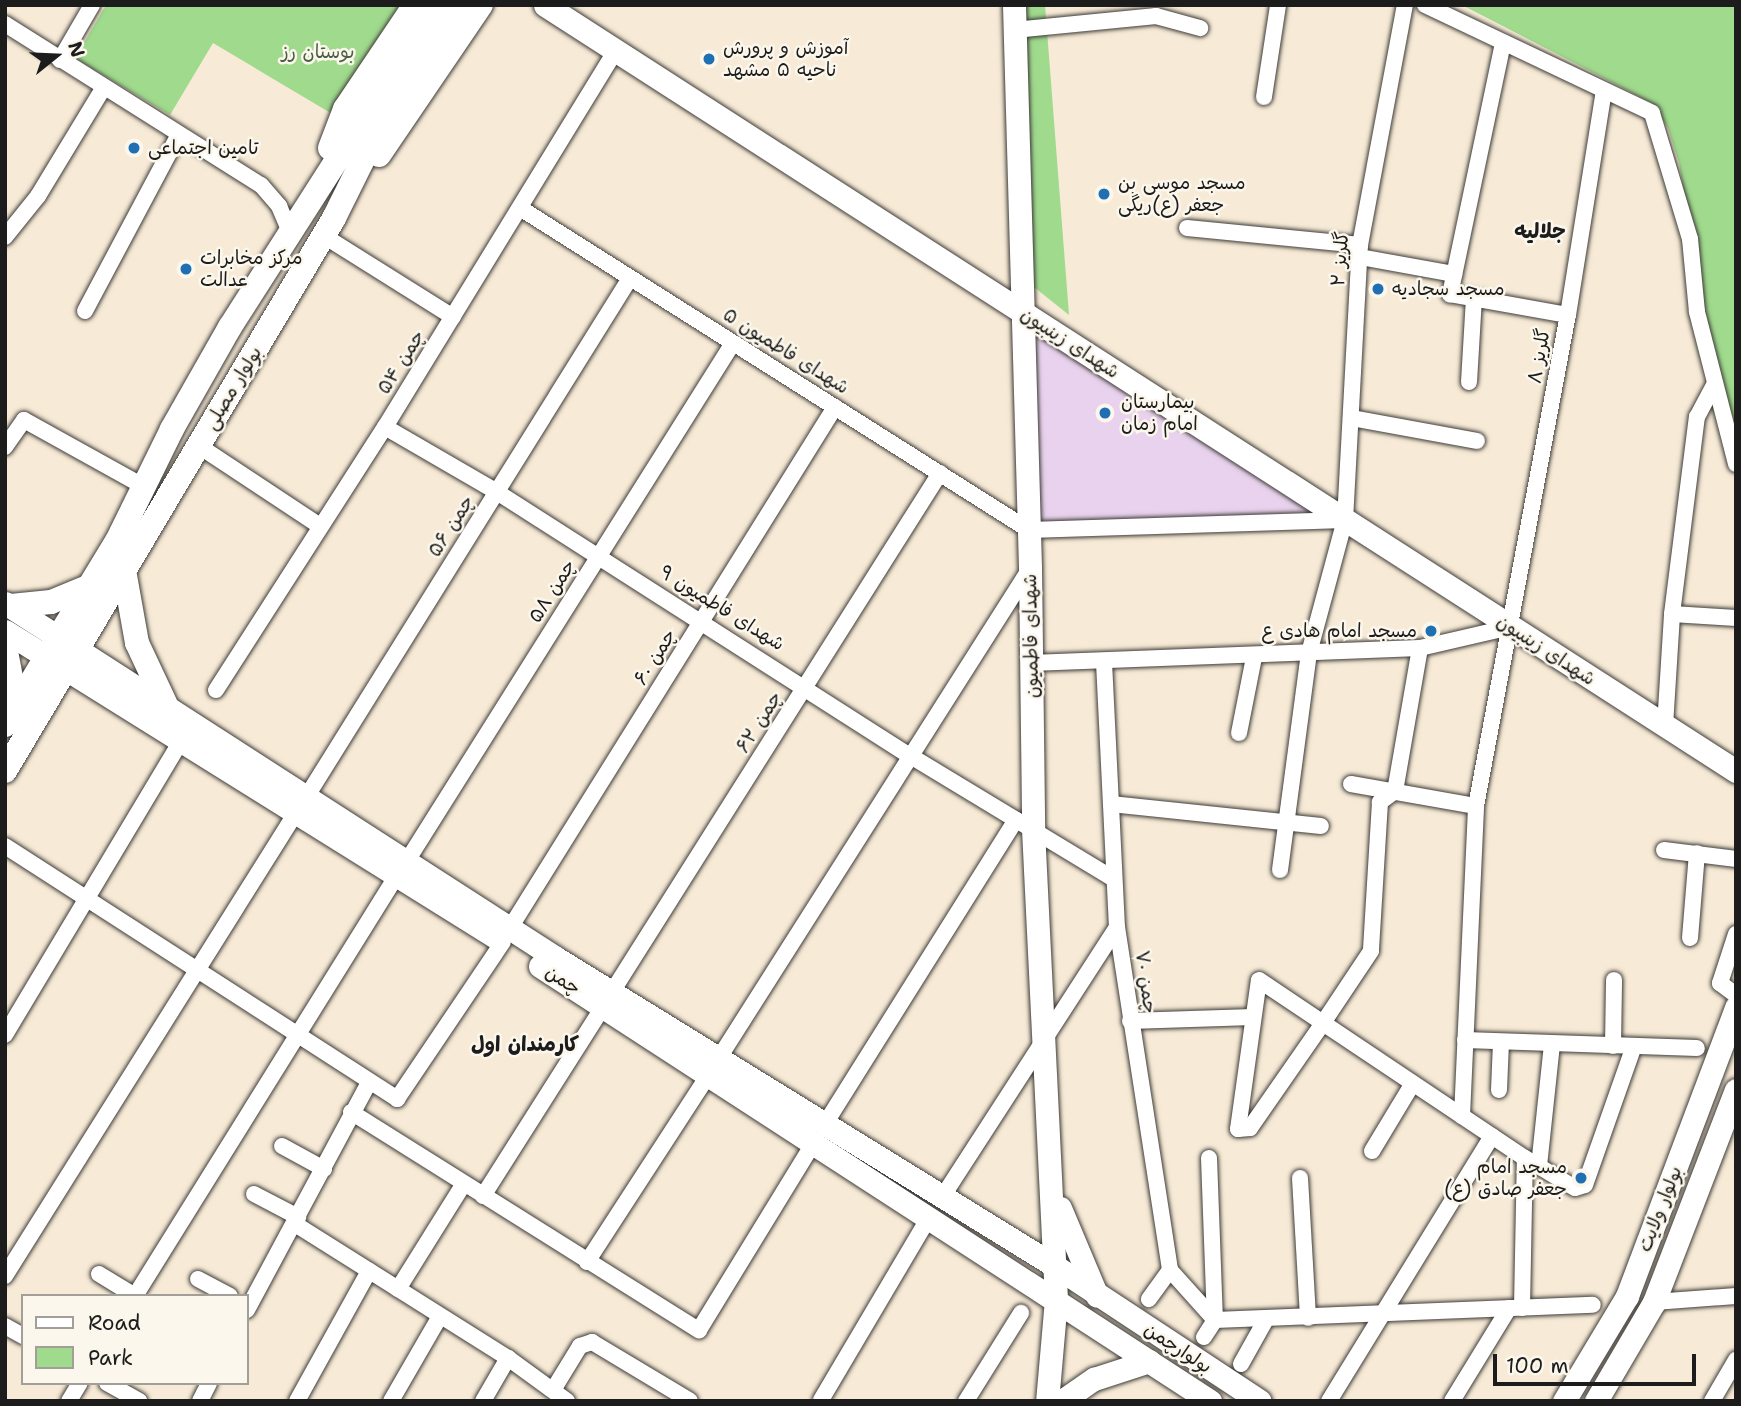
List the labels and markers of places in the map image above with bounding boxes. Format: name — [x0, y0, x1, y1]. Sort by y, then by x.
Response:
place label: آموزش و پرورش ناحیه ۵ مشهد — [723, 37, 849, 81]
marker: آموزش و پرورش ناحیه ۵ مشهد — [701, 51, 717, 67]
place label: تامین اجتماعی — [148, 137, 259, 159]
marker: تامین اجتماعی — [126, 140, 142, 156]
place label: مسجد موسی بن جعفر (ع)ریگی — [1118, 172, 1245, 216]
marker: مسجد موسی بن جعفر (ع)ریگی — [1096, 186, 1112, 202]
place label: مرکز مخابرات عدالت — [200, 247, 303, 291]
marker: مرکز مخابرات عدالت — [178, 261, 194, 277]
place label: مسجد سجادیه — [1392, 278, 1504, 300]
marker: مسجد سجادیه — [1370, 281, 1386, 297]
place label: بیمارستان امام زمان — [1121, 391, 1198, 435]
marker: بیمارستان امام زمان — [1095, 403, 1115, 423]
place label: مسجد امام هادی ع — [1262, 620, 1417, 642]
marker: مسجد امام هادی ع — [1423, 623, 1439, 639]
place label: مسجد امام جعفر صادق (ع) — [1444, 1156, 1567, 1200]
marker: مسجد امام جعفر صادق (ع) — [1573, 1170, 1589, 1186]

